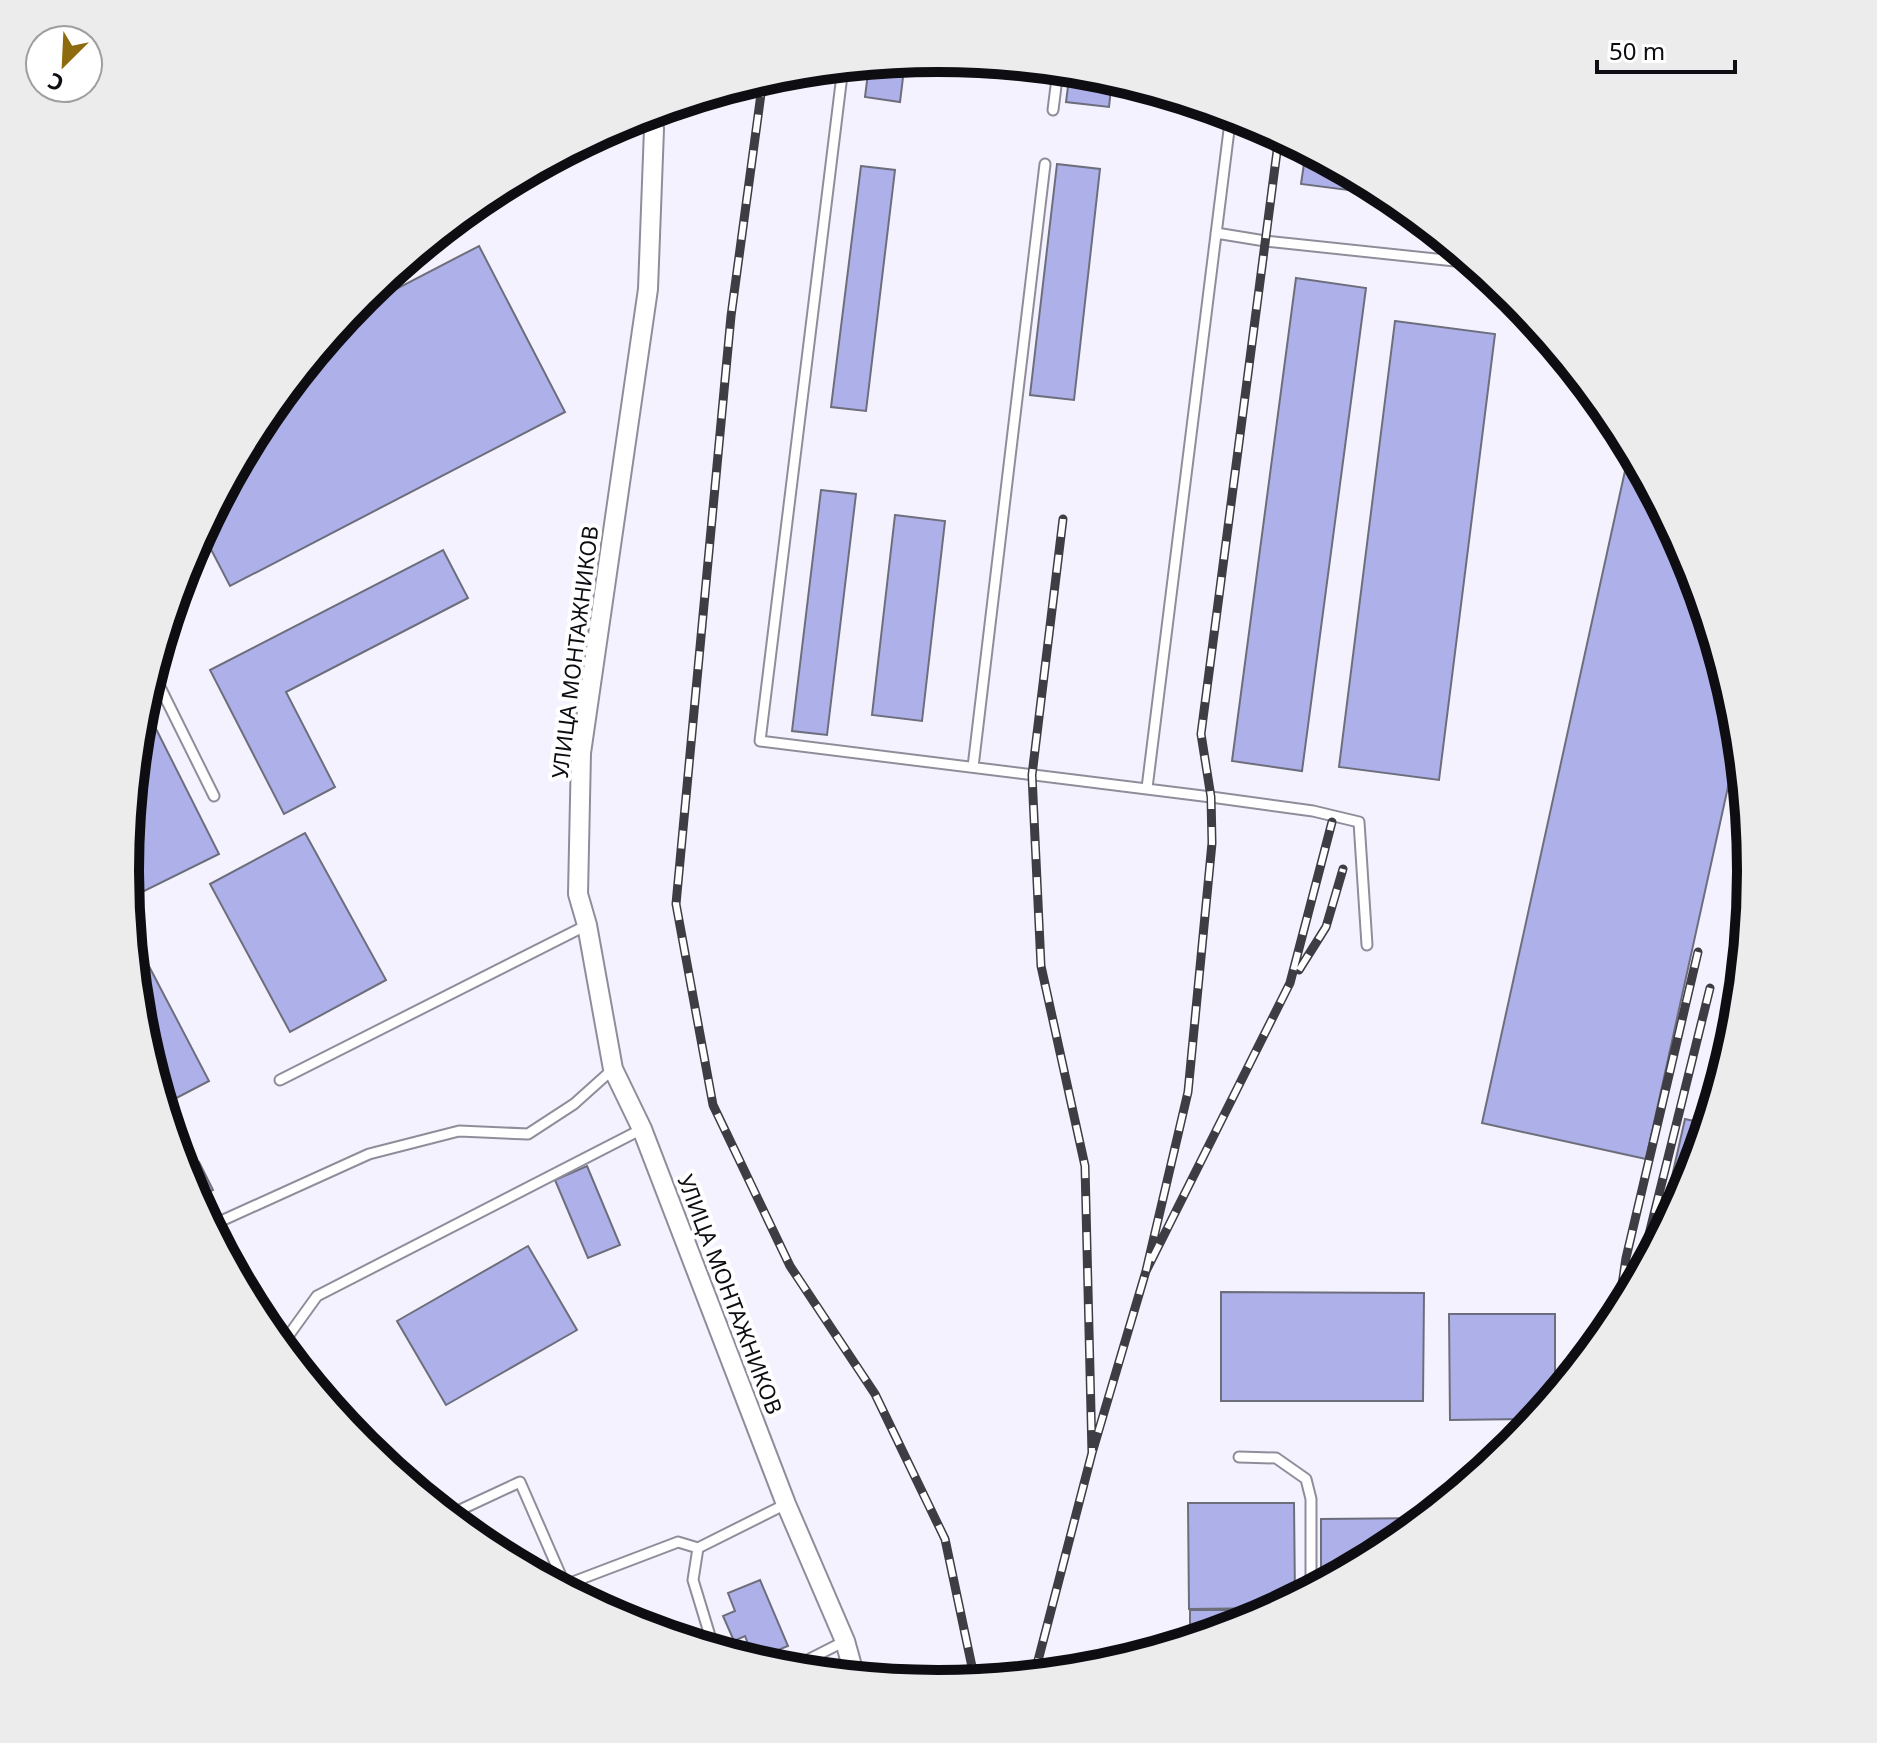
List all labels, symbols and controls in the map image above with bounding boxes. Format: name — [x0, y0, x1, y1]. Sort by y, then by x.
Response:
north arrow — [24, 24, 104, 104]
scale bar — [1597, 24, 1735, 74]
text: 50 m — [1609, 34, 1665, 67]
text: С — [43, 67, 68, 100]
street label: УЛИЦА МОНТАЖНИКОВ — [544, 524, 604, 780]
street label: УЛИЦА МОНТАЖНИКОВ — [671, 1170, 791, 1418]

